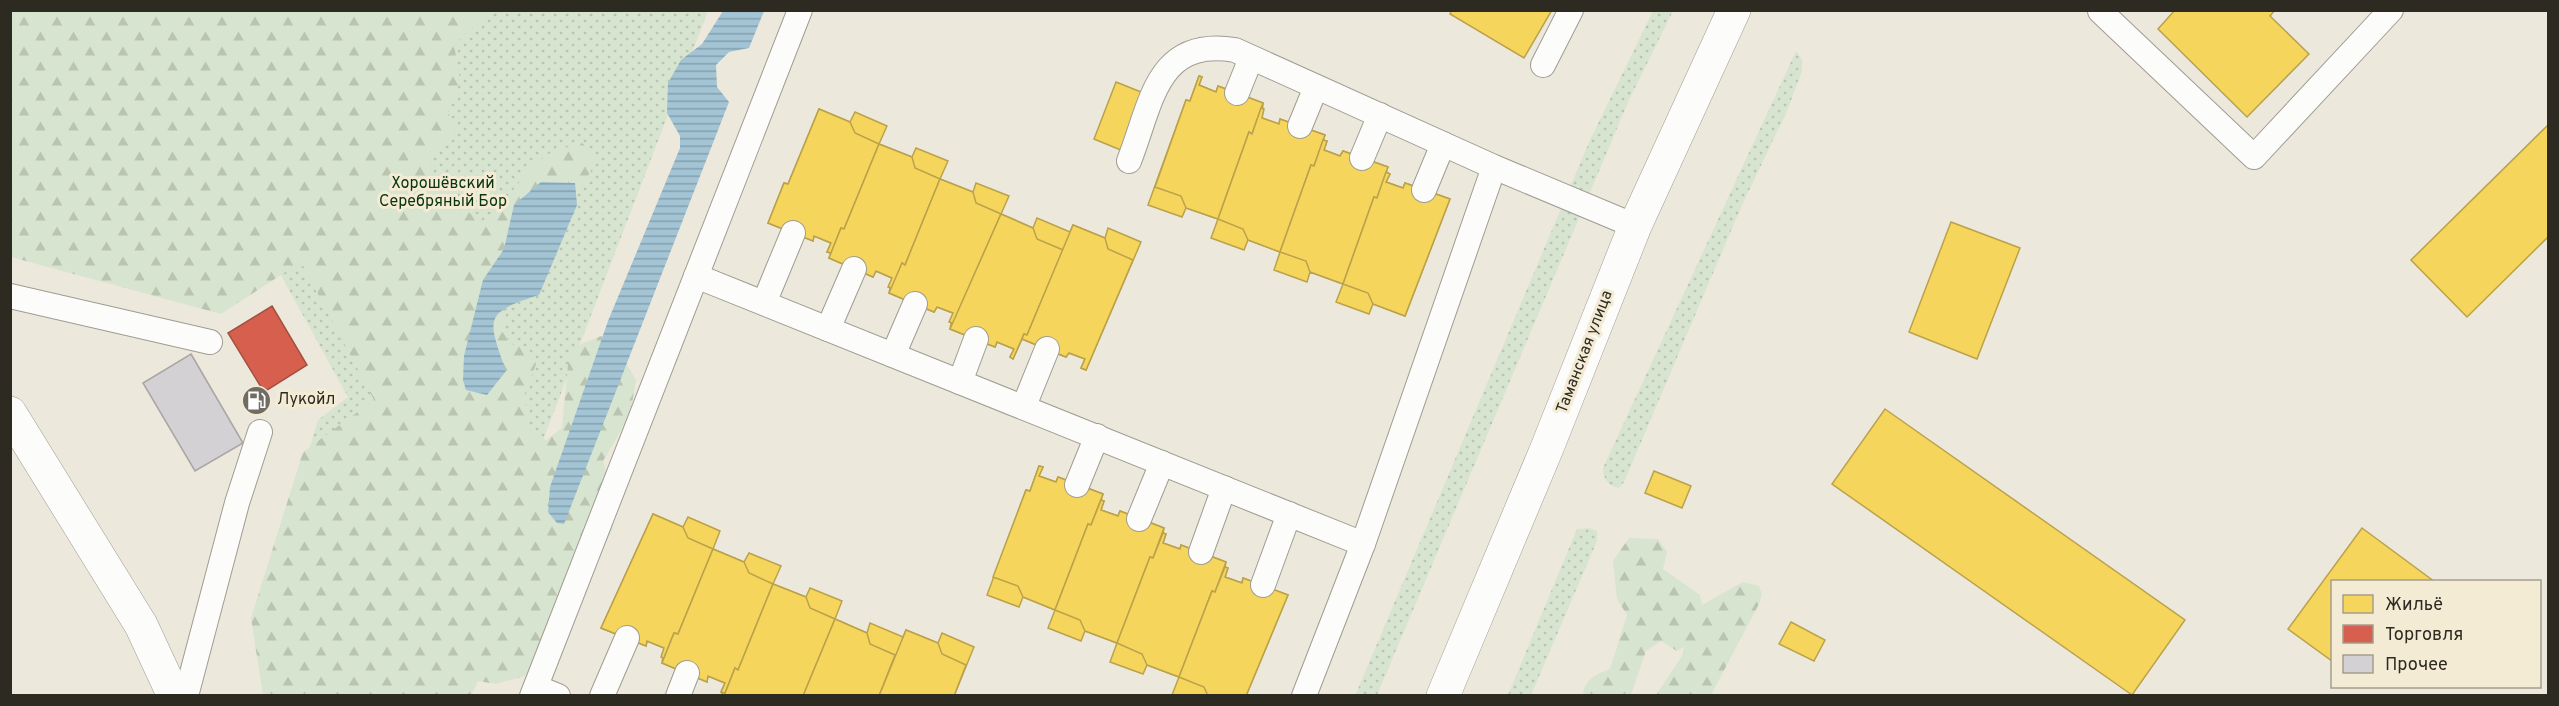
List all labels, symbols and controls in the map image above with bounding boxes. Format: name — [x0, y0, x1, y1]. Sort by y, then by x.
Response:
park label: Хорошёвский Серебряный Бор — [379, 174, 507, 212]
street label: Таманская улица — [1552, 288, 1618, 416]
fuel station icon: Лукойл — [240, 384, 272, 416]
place label: Лукойл — [277, 390, 335, 410]
legend — [2331, 580, 2541, 688]
text: Жильё — [2385, 594, 2443, 617]
text: Торговля — [2385, 624, 2463, 647]
text: Прочее — [2385, 654, 2448, 677]

